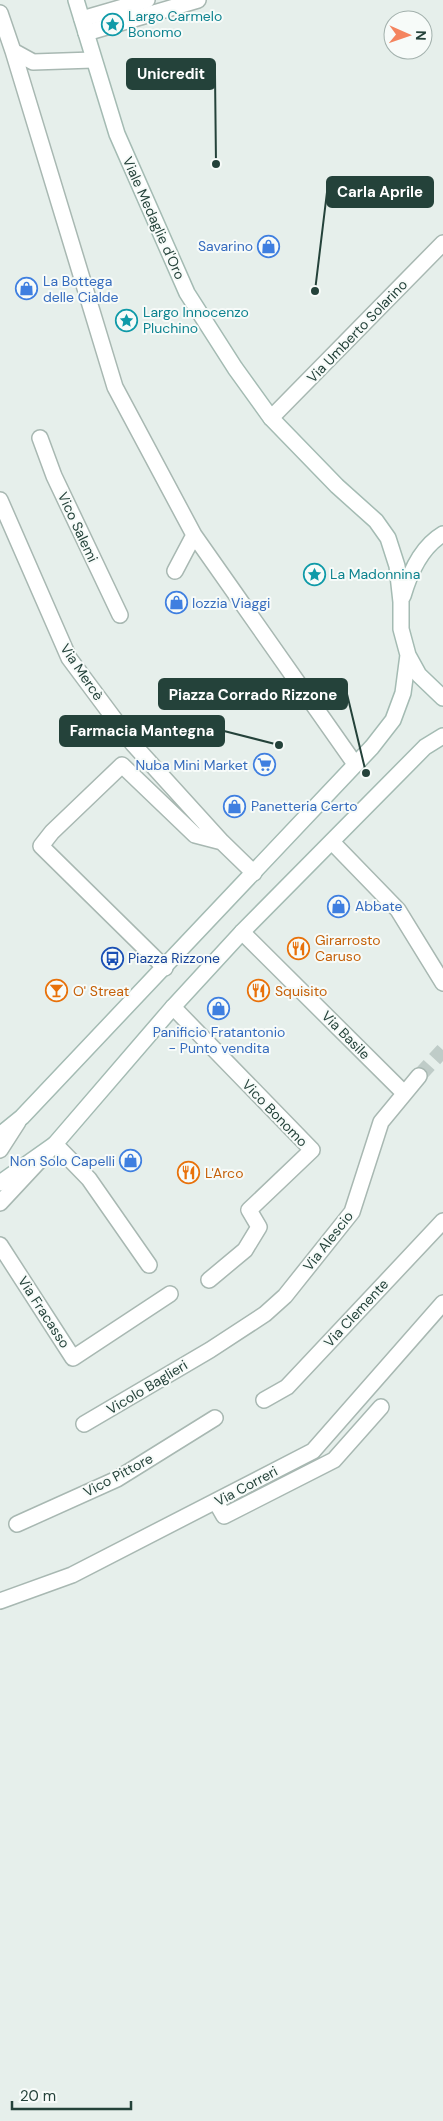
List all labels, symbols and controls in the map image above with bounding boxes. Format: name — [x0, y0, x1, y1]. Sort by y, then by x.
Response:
place label: Largo Carmelo Bonomo — [128, 7, 222, 41]
north arrow — [383, 10, 433, 60]
place icon: Largo Carmelo Bonomo — [100, 12, 124, 36]
text: N — [412, 30, 430, 41]
callout: Unicredit — [127, 59, 215, 89]
text: Unicredit — [137, 64, 205, 84]
street label: Viale Medaglie d'Oro — [119, 154, 189, 282]
callout: Carla Aprile — [327, 177, 433, 207]
text: Carla Aprile — [337, 182, 423, 202]
shop icon: Savarino — [257, 234, 281, 258]
place label: Savarino — [198, 237, 253, 255]
place label: La Bottega delle Cialde — [43, 272, 119, 306]
street label: Via Umberto Solarino — [303, 275, 411, 387]
shop icon: La Bottega delle Cialde — [15, 277, 39, 301]
place label: Largo Innocenzo Pluchino — [143, 303, 249, 337]
place icon: Largo Innocenzo Pluchino — [115, 308, 139, 332]
street label: Vico Salemi — [54, 489, 102, 565]
place icon: La Madonnina — [302, 562, 326, 586]
place label: La Madonnina — [330, 565, 420, 583]
shop icon: Iozzia Viaggi — [164, 591, 188, 615]
place label: Iozzia Viaggi — [192, 594, 270, 612]
street label: Via Mercè — [56, 640, 108, 704]
callout: Piazza Corrado Rizzone — [159, 679, 347, 709]
text: Piazza Corrado Rizzone — [169, 685, 337, 705]
callout: Farmacia Mantegna — [60, 716, 224, 746]
text: Farmacia Mantegna — [70, 721, 214, 741]
supermarket icon: Nuba Mini Market — [252, 753, 276, 777]
place label: Nuba Mini Market — [136, 756, 248, 774]
shop icon: Panetteria Certo — [223, 794, 247, 818]
place label: Panetteria Certo — [251, 797, 358, 815]
shop icon: Abbate — [327, 894, 351, 918]
place label: Abbate — [355, 897, 403, 915]
place label: Girarrosto Caruso — [315, 931, 380, 965]
restaurant icon: Girarrosto Caruso — [287, 936, 311, 960]
bus stop icon: Piazza Rizzone — [100, 946, 124, 970]
place label: Piazza Rizzone — [128, 949, 220, 967]
bar icon: O' Streat — [45, 979, 69, 1003]
restaurant icon: Squisito — [247, 979, 271, 1003]
place label: O' Streat — [73, 982, 129, 1000]
place label: Squisito — [275, 982, 327, 1000]
shop icon: Panificio Fratantonio - Punto vendita — [207, 997, 231, 1021]
street label: Via Basile — [318, 1007, 374, 1063]
place label: Panificio Fratantonio - Punto vendita — [153, 1023, 285, 1057]
street label: Vico Bonomo — [238, 1076, 312, 1150]
shop icon: Non Solo Capelli — [119, 1149, 143, 1173]
place label: Non Solo Capelli — [10, 1152, 115, 1170]
restaurant icon: L'Arco — [177, 1161, 201, 1185]
place label: L'Arco — [205, 1164, 243, 1182]
street label: Via Alescio — [299, 1207, 357, 1275]
street label: Via Fracasso — [14, 1273, 74, 1351]
street label: Via Clemente — [320, 1275, 392, 1351]
street label: Vicolo Baglieri — [103, 1356, 191, 1418]
street label: Vico Pittore — [80, 1449, 156, 1501]
street label: Via Correri — [211, 1462, 281, 1510]
scale bar — [12, 2078, 131, 2110]
text: 20 m — [20, 2086, 56, 2106]

